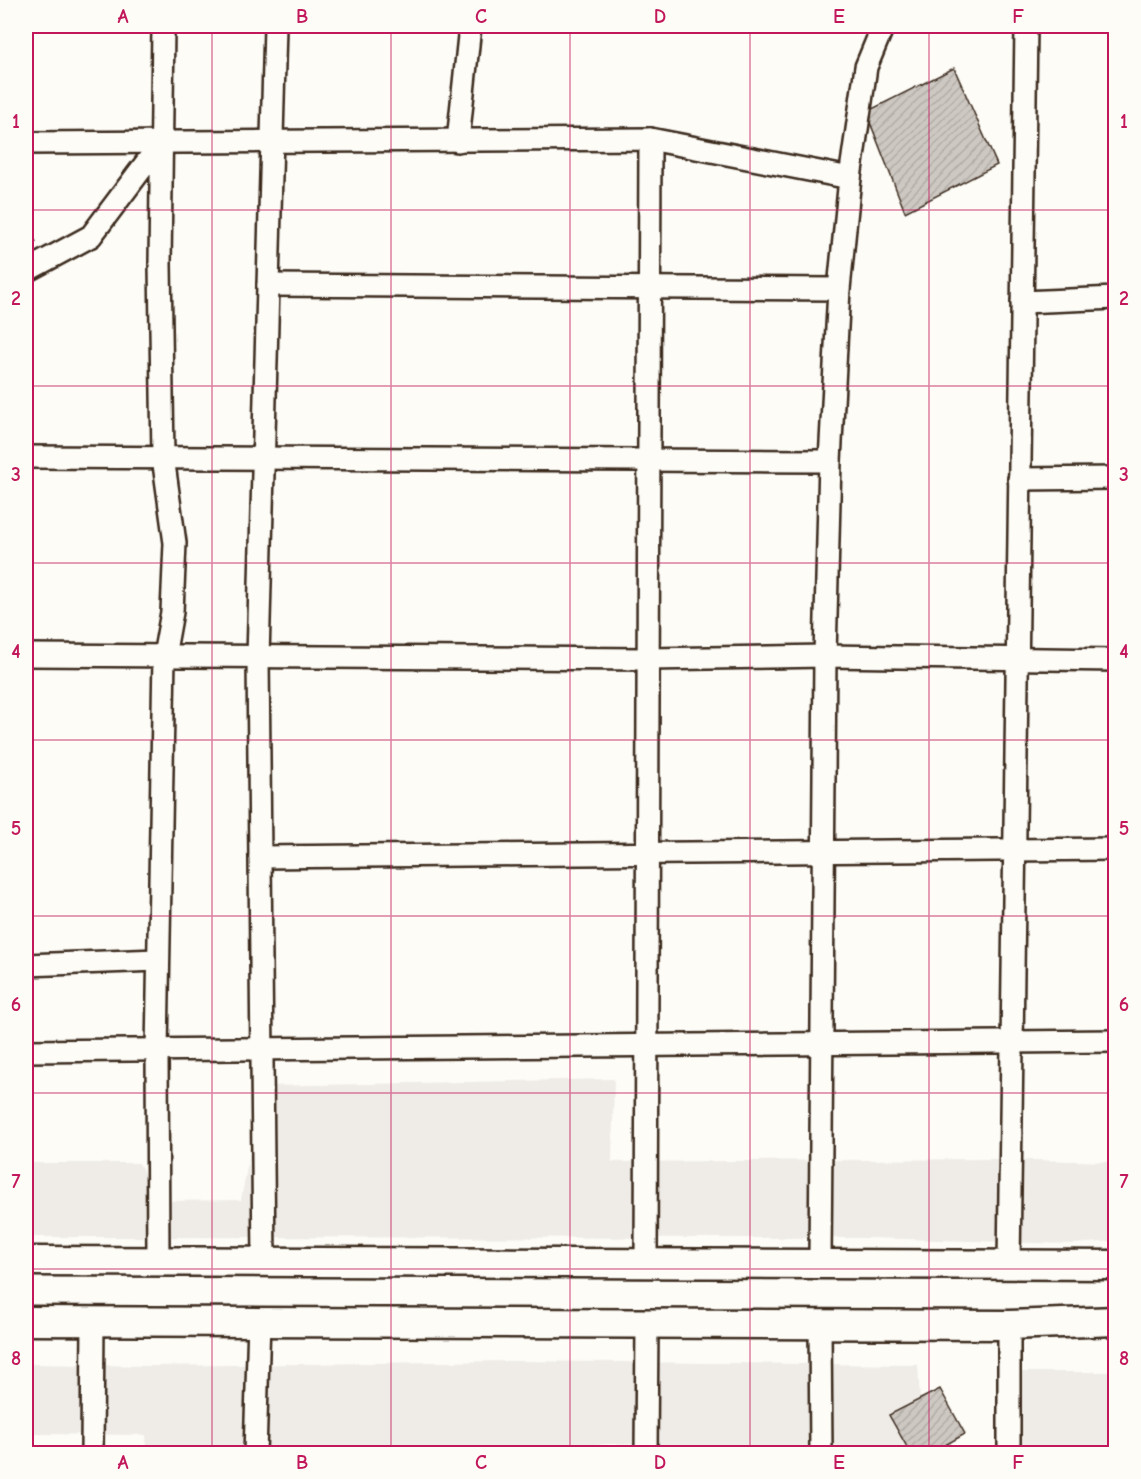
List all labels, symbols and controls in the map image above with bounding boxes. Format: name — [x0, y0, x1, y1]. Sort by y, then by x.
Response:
text: A — [117, 5, 129, 28]
text: B — [296, 5, 308, 28]
text: C — [475, 5, 487, 28]
text: D — [654, 5, 666, 28]
text: E — [833, 5, 845, 28]
text: F — [1012, 5, 1024, 28]
text: 1 — [12, 110, 20, 133]
text: 1 — [1120, 110, 1128, 133]
text: 2 — [11, 287, 21, 310]
text: 2 — [1119, 287, 1129, 310]
text: 3 — [11, 463, 21, 486]
text: 3 — [1119, 463, 1129, 486]
text: 4 — [11, 640, 21, 663]
text: 4 — [1119, 640, 1129, 663]
text: 5 — [11, 817, 21, 840]
text: 5 — [1119, 817, 1129, 840]
text: 6 — [11, 993, 21, 1016]
text: 6 — [1119, 993, 1129, 1016]
text: 7 — [12, 1170, 21, 1193]
text: 7 — [1120, 1170, 1129, 1193]
text: 8 — [11, 1347, 21, 1370]
text: 8 — [1119, 1347, 1129, 1370]
text: A — [117, 1451, 129, 1474]
text: B — [296, 1451, 308, 1474]
text: C — [475, 1451, 487, 1474]
text: D — [654, 1451, 666, 1474]
text: E — [833, 1451, 845, 1474]
text: F — [1012, 1451, 1024, 1474]

